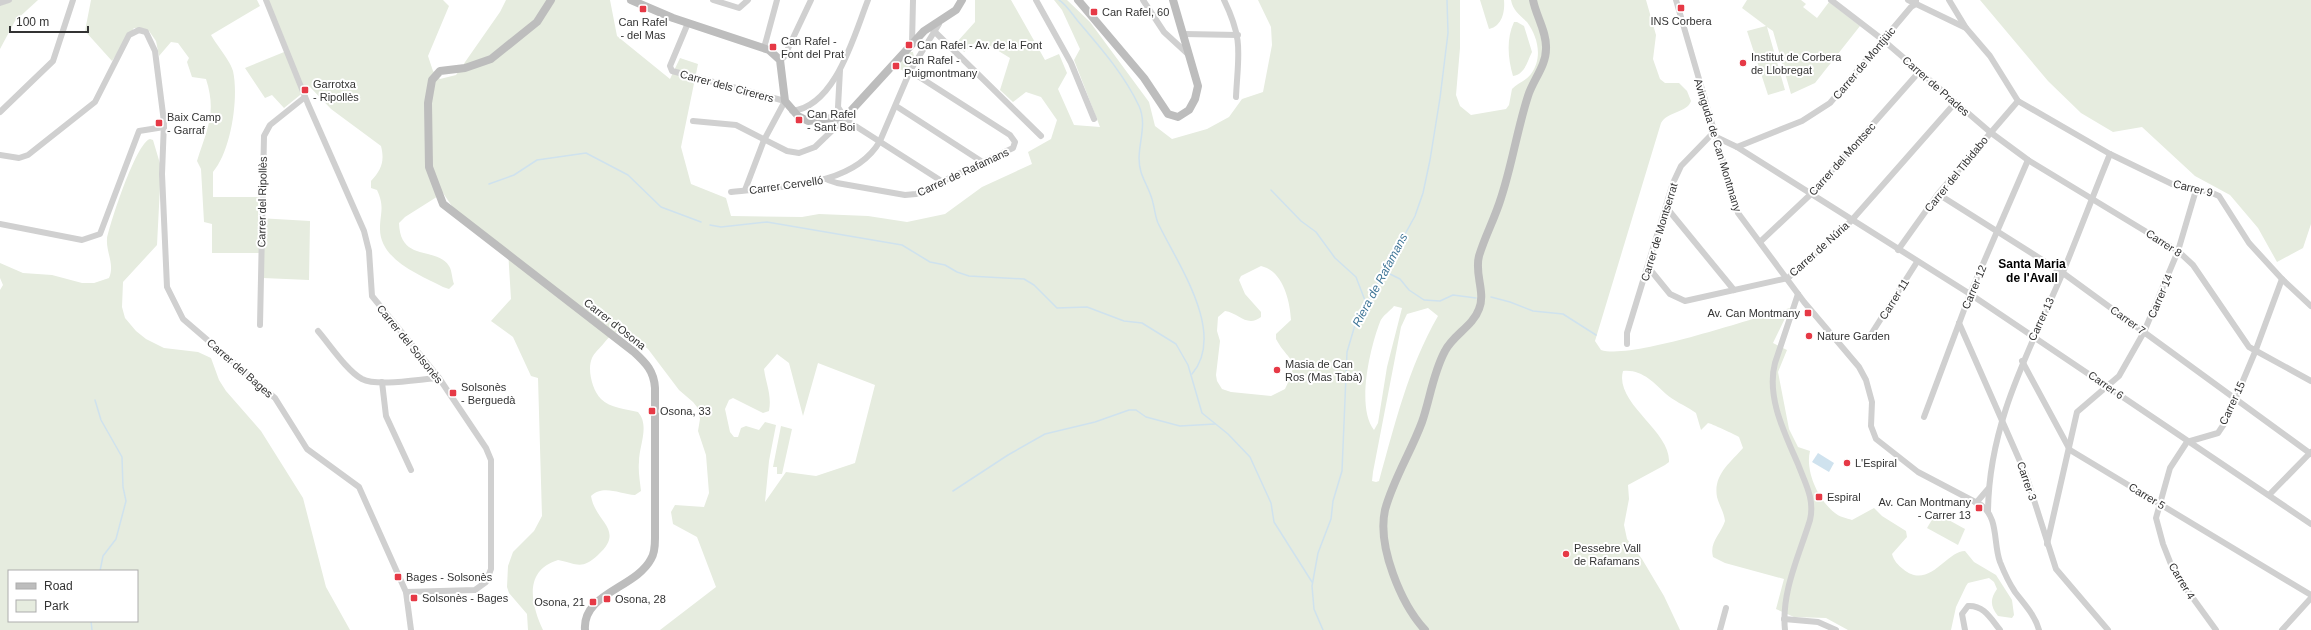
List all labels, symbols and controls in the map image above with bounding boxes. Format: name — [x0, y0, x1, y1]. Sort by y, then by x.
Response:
marker: INS Corbera — [1676, 3, 1686, 13]
marker: Can Rafel - del Mas — [638, 4, 648, 14]
place label: Can Rafel, 60 — [1102, 6, 1169, 18]
marker: Can Rafel, 60 — [1089, 7, 1099, 17]
scale bar — [10, 8, 88, 34]
text: 100 m — [16, 15, 49, 29]
place label: INS Corbera — [1650, 15, 1712, 27]
place label: Can Rafel - del Mas — [619, 16, 667, 41]
street label: Carrer de Montjüic — [1830, 24, 1898, 102]
place label: Can Rafel - Font del Prat — [781, 35, 844, 60]
place label: Can Rafel - Av. de la Font — [917, 39, 1042, 51]
marker: Can Rafel - Av. de la Font — [904, 40, 914, 50]
marker: Can Rafel - Font del Prat — [768, 42, 778, 52]
place label: Institut de Corbera de Llobregat — [1751, 51, 1842, 76]
place label: Can Rafel - Puigmontmany — [904, 54, 978, 79]
street label: Carrer de Prades — [1900, 54, 1972, 119]
marker: Institut de Corbera de Llobregat — [1738, 58, 1748, 68]
marker: Can Rafel - Puigmontmany — [891, 61, 901, 71]
street label: Carrer dels Cirerers — [679, 68, 776, 104]
street label: Avinguda de Can Montmany — [1692, 77, 1744, 214]
place label: Garrotxa - Ripollès — [313, 78, 359, 103]
marker: Garrotxa - Ripollès — [300, 85, 310, 95]
place label: Can Rafel - Sant Boi — [807, 108, 856, 133]
place label: Baix Camp - Garraf — [167, 111, 221, 136]
marker: Can Rafel - Sant Boi — [794, 115, 804, 125]
marker: Baix Camp - Garraf — [154, 118, 164, 128]
street label: Carrer del Montsec — [1806, 120, 1878, 198]
street label: Carrer del Tibidabo — [1922, 134, 1990, 214]
street label: Carrer de Rafamans — [915, 145, 1011, 198]
street label: Carrer del Ripollès — [255, 156, 269, 248]
street label: Carrer Cervelló — [748, 174, 824, 196]
street label: Carrer 9 — [2172, 177, 2214, 199]
street label: Carrer de Montserrat — [1638, 181, 1680, 283]
street label: Carrer de Núria — [1787, 219, 1852, 279]
street label: Carrer 8 — [2144, 227, 2184, 259]
water label: Riera de Rafamans — [1350, 231, 1410, 329]
district label: Santa Maria de l'Avall — [1998, 257, 2066, 285]
street label: Carrer 12 — [1959, 263, 1989, 311]
street label: Carrer 14 — [2145, 272, 2175, 320]
street label: Carrer 11 — [1877, 276, 1911, 322]
street label: Carrer 13 — [2026, 295, 2056, 343]
street label: Carrer d'Osona — [582, 296, 649, 352]
street label: Carrer del Solsonès — [375, 302, 446, 386]
street label: Carrer 7 — [2108, 303, 2148, 337]
place label: Av. Can Montmany — [1707, 307, 1800, 319]
marker: Av. Can Montmany — [1803, 308, 1813, 318]
place label: Nature Garden — [1817, 330, 1890, 342]
marker: Nature Garden — [1804, 331, 1814, 341]
street label: Carrer del Bages — [205, 336, 276, 400]
place label: Masia de Can Ros (Mas Tabà) — [1285, 358, 1362, 383]
marker: Masia de Can Ros (Mas Tabà) — [1272, 365, 1282, 375]
street label: Carrer 6 — [2086, 369, 2126, 401]
street label: Carrer 15 — [2217, 379, 2247, 427]
place label: Solsonès - Berguedà — [461, 381, 516, 406]
marker: Solsonès - Berguedà — [448, 388, 458, 398]
place label: Osona, 33 — [660, 405, 711, 417]
marker: Osona, 33 — [647, 406, 657, 416]
place label: L'Espiral — [1855, 457, 1897, 469]
marker: L'Espiral — [1842, 458, 1852, 468]
street label: Carrer 3 — [2015, 460, 2039, 502]
street label: Carrer 5 — [2127, 480, 2167, 512]
place label: Espiral — [1827, 491, 1861, 503]
marker: Espiral — [1814, 492, 1824, 502]
place label: Av. Can Montmany - Carrer 13 — [1878, 496, 1971, 521]
marker: Av. Can Montmany - Carrer 13 — [1974, 503, 1984, 513]
place label: Pessebre Vall de Rafamans — [1574, 542, 1641, 567]
marker: Pessebre Vall de Rafamans — [1561, 549, 1571, 559]
street label: Carrer 4 — [2166, 561, 2198, 601]
legend — [8, 570, 138, 622]
place label: Bages - Solsonès — [406, 571, 493, 583]
marker: Bages - Solsonès — [393, 572, 403, 582]
text: Road — [44, 579, 73, 593]
place label: Solsonès - Bages — [422, 592, 509, 604]
marker: Solsonès - Bages — [409, 593, 419, 603]
place label: Osona, 28 — [615, 593, 666, 605]
marker: Osona, 28 — [602, 594, 612, 604]
place label: Osona, 21 — [534, 596, 585, 608]
marker: Osona, 21 — [588, 597, 598, 607]
text: Park — [44, 599, 70, 613]

